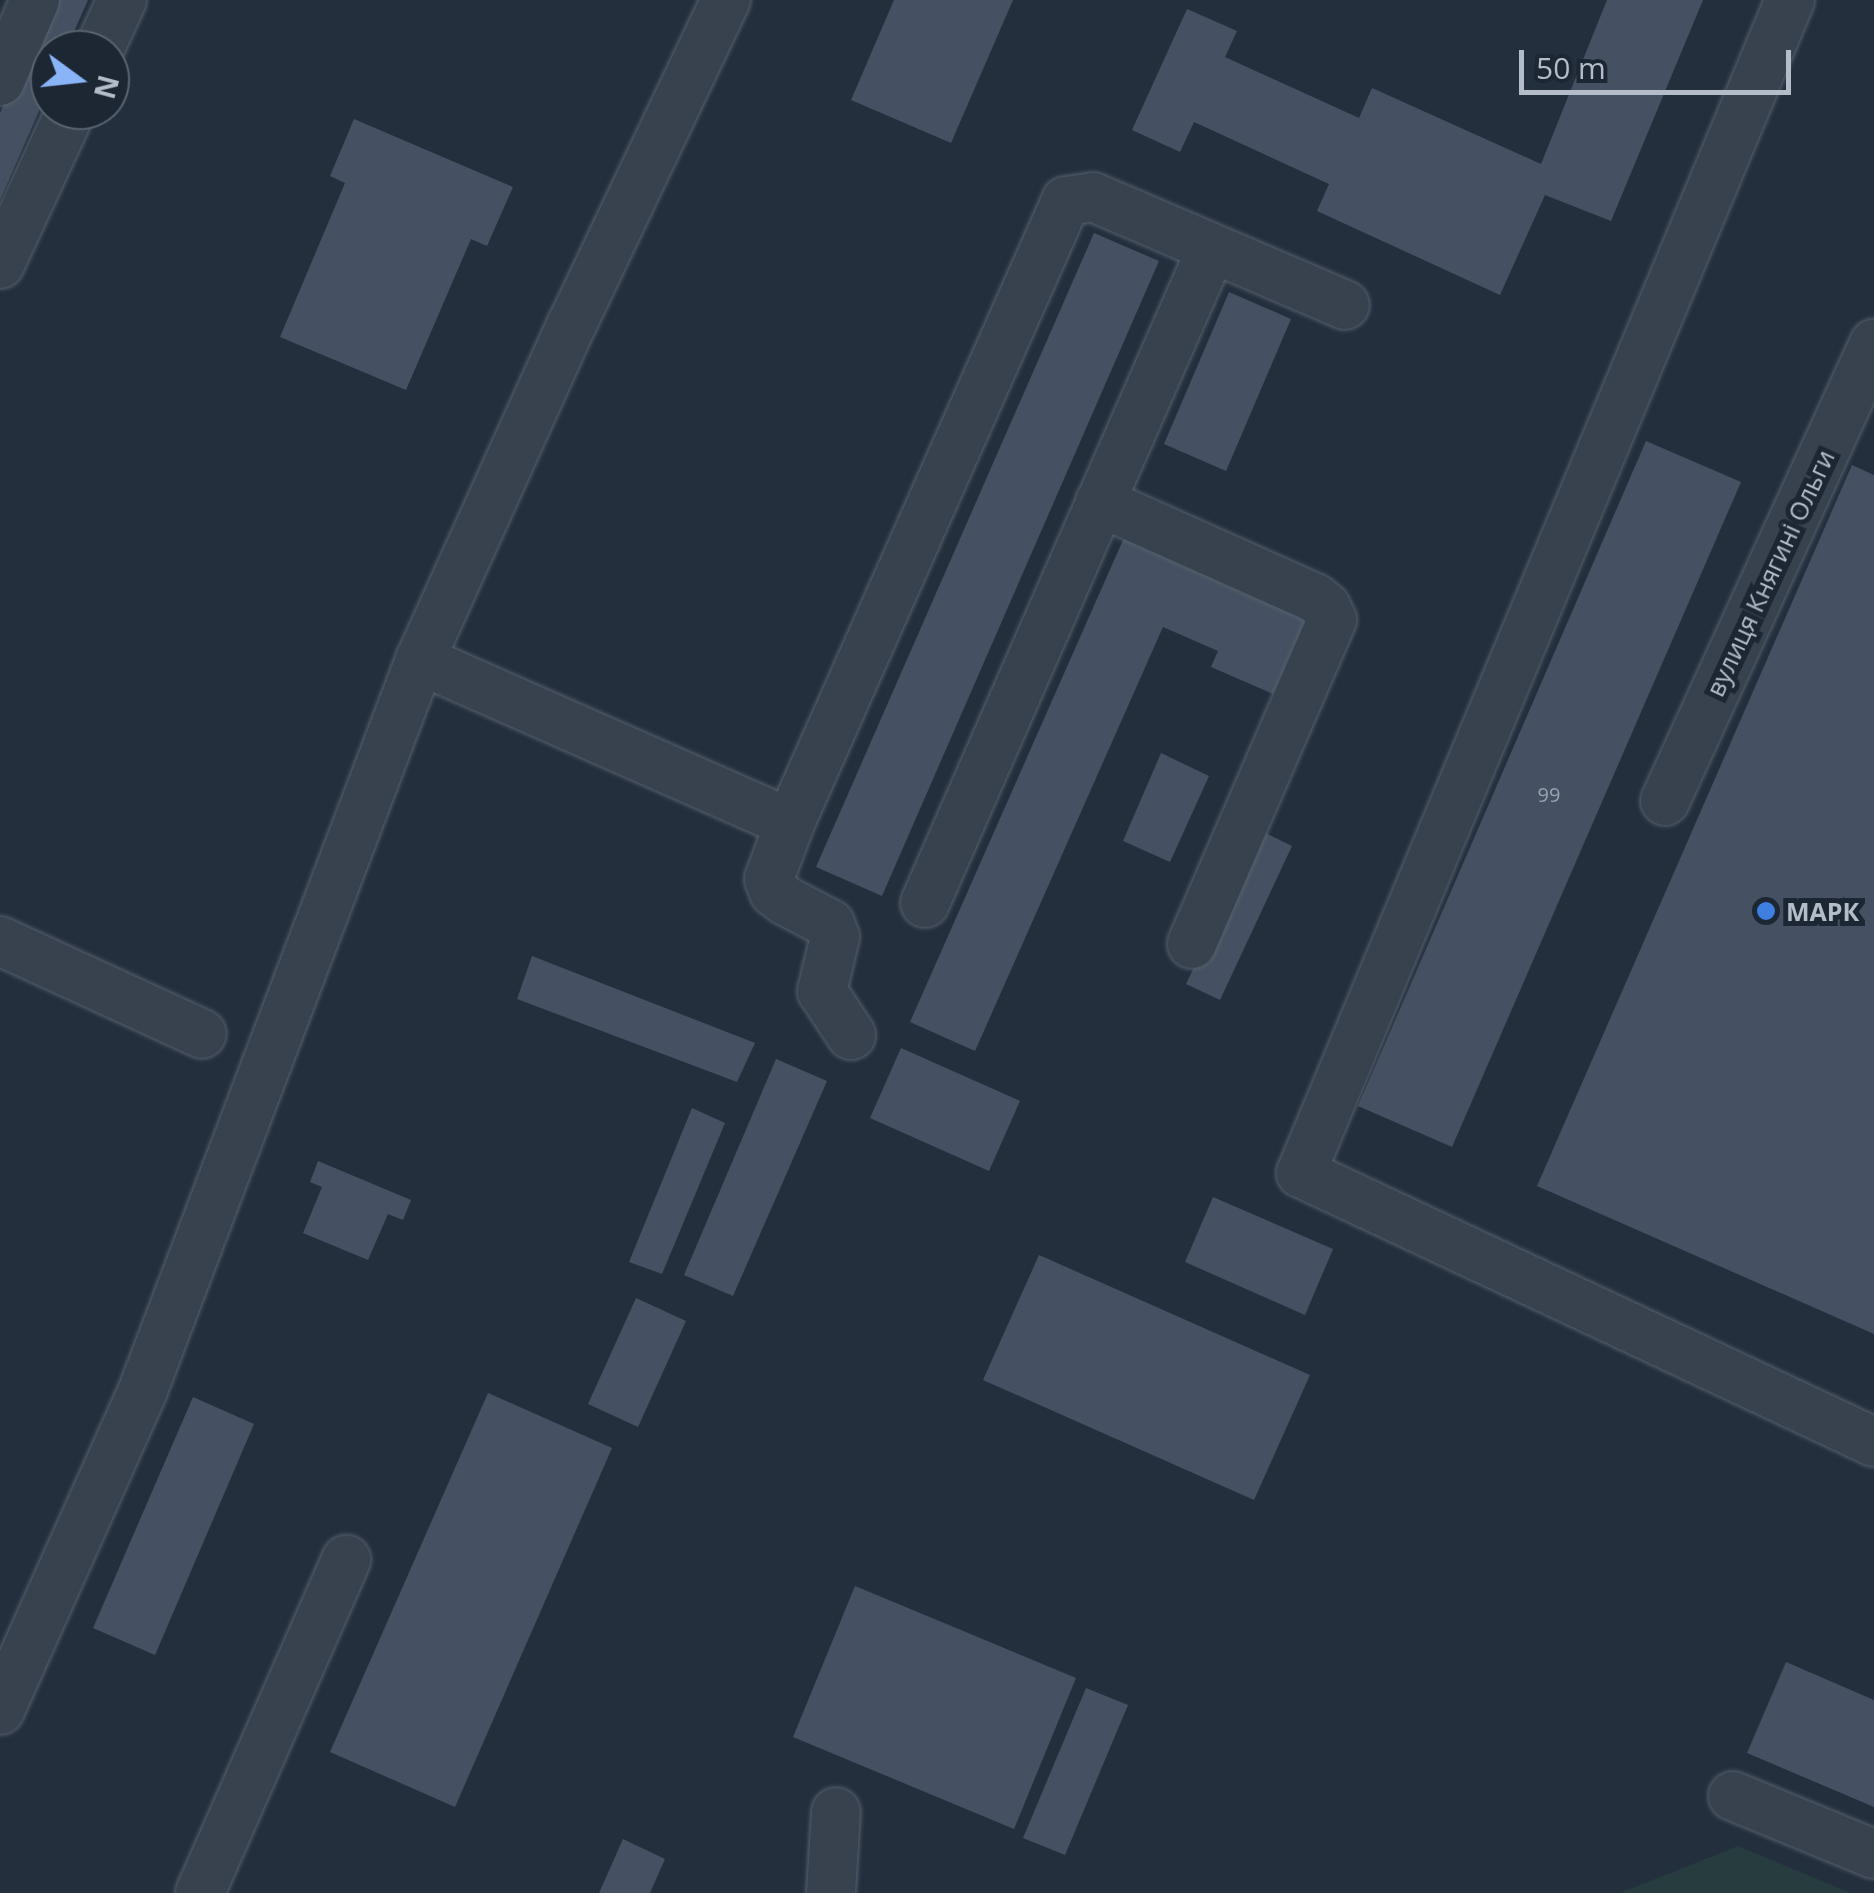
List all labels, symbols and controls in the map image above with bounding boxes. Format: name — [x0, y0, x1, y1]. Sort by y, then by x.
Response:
north arrow — [30, 30, 130, 130]
scale bar — [1524, 30, 1796, 92]
text: 50 m — [1536, 47, 1606, 88]
text: N — [86, 71, 128, 103]
street label: вулиця Княгині Ольги — [1700, 445, 1840, 701]
house number: 99 — [1538, 782, 1560, 806]
place label: МАРК — [1786, 896, 1859, 926]
marker: МАРК — [1755, 900, 1777, 922]

